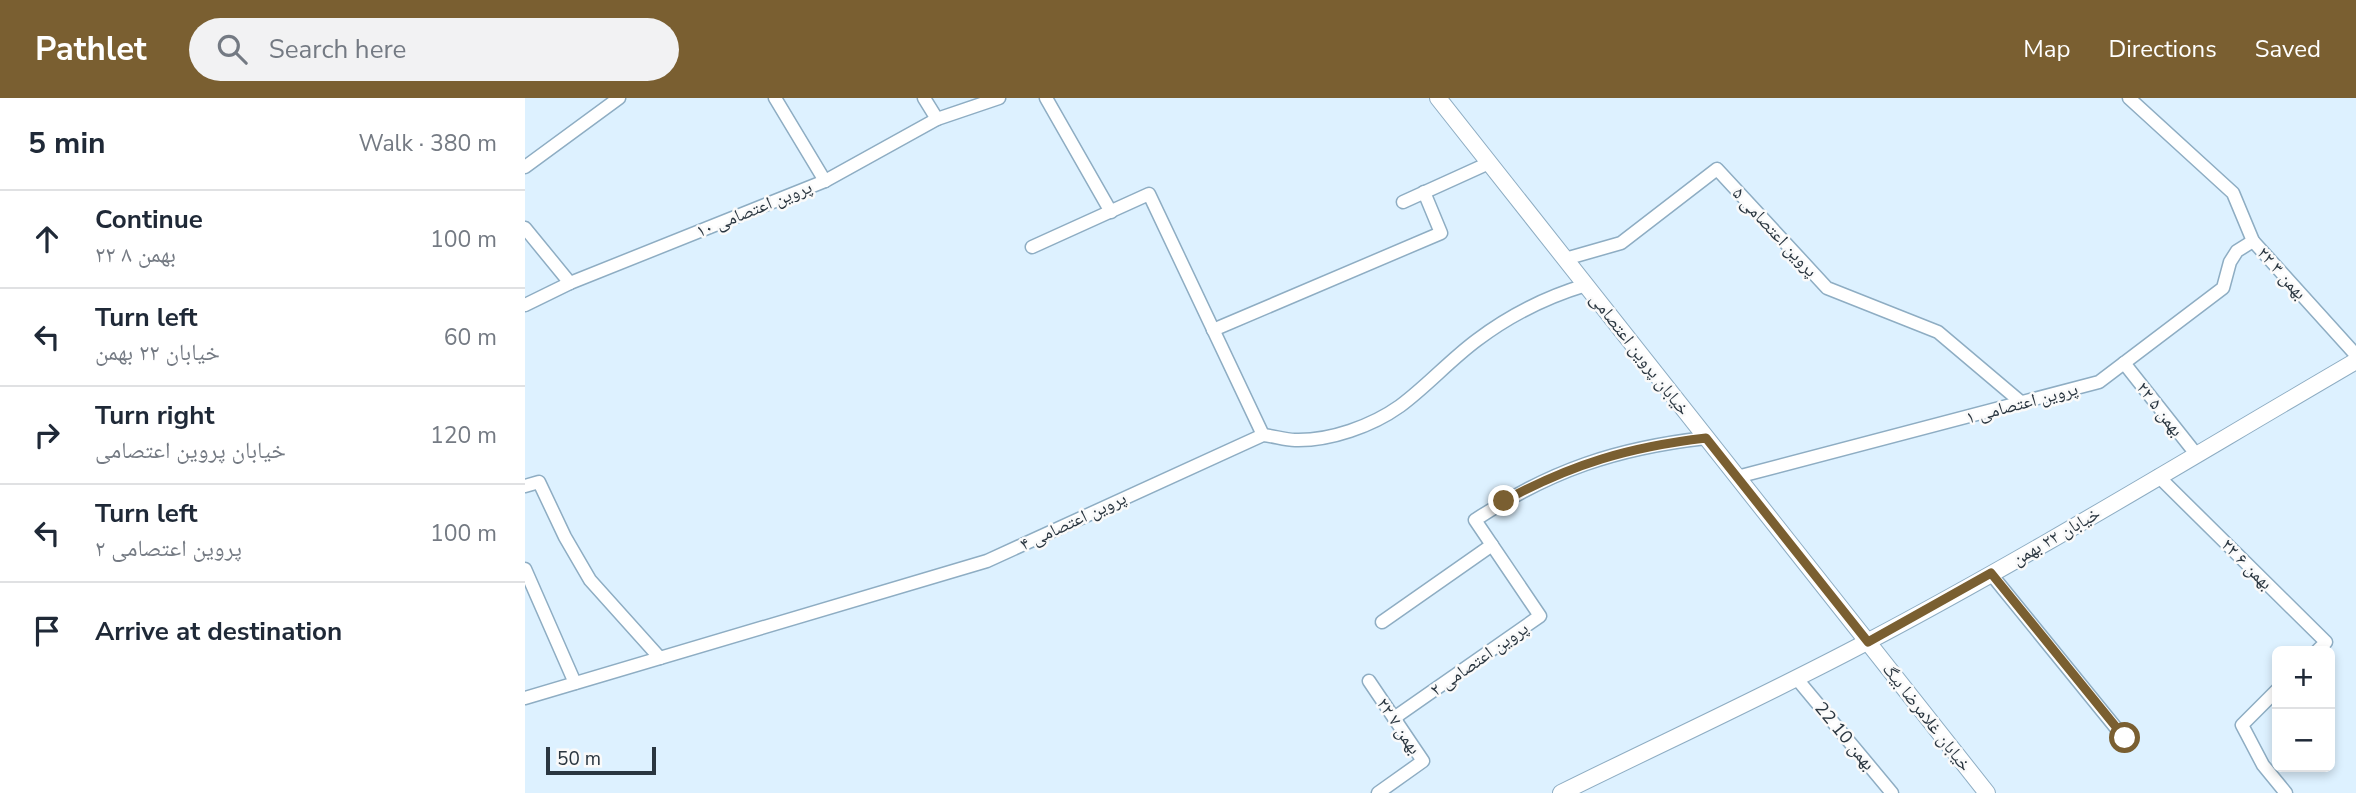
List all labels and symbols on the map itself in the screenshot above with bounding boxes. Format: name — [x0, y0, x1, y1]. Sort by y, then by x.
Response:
street label: پروین اعتصامی ۱۰ — [692, 175, 816, 243]
street label: پروین اعتصامی ۵ — [1727, 182, 1823, 282]
street label: ۲۲ بهمن ۳ — [2252, 241, 2312, 305]
street label: خیابان پروین اعتصامی — [1585, 288, 1695, 420]
street label: پروین اعتصامی ۱ — [1963, 377, 2081, 429]
street label: ۲۲ بهمن ۵ — [2131, 377, 2189, 441]
route end — [1488, 485, 1519, 516]
street label: پروین اعتصامی ۴ — [1016, 486, 1130, 556]
street label: خیابان ۲۲ بهمن — [2008, 501, 2104, 571]
street label: ۲۲ بهمن ۶ — [2216, 533, 2278, 595]
street label: پروین اعتصامی ۲ — [1425, 616, 1533, 702]
street label: خیابان غلامرضا بیگ — [1877, 658, 1977, 776]
street label: ۲۲ بهمن ۷ — [1371, 693, 1427, 759]
street label: 22 بهمن 10 — [1809, 697, 1881, 775]
route start — [2109, 722, 2140, 753]
scale bar — [546, 744, 656, 776]

